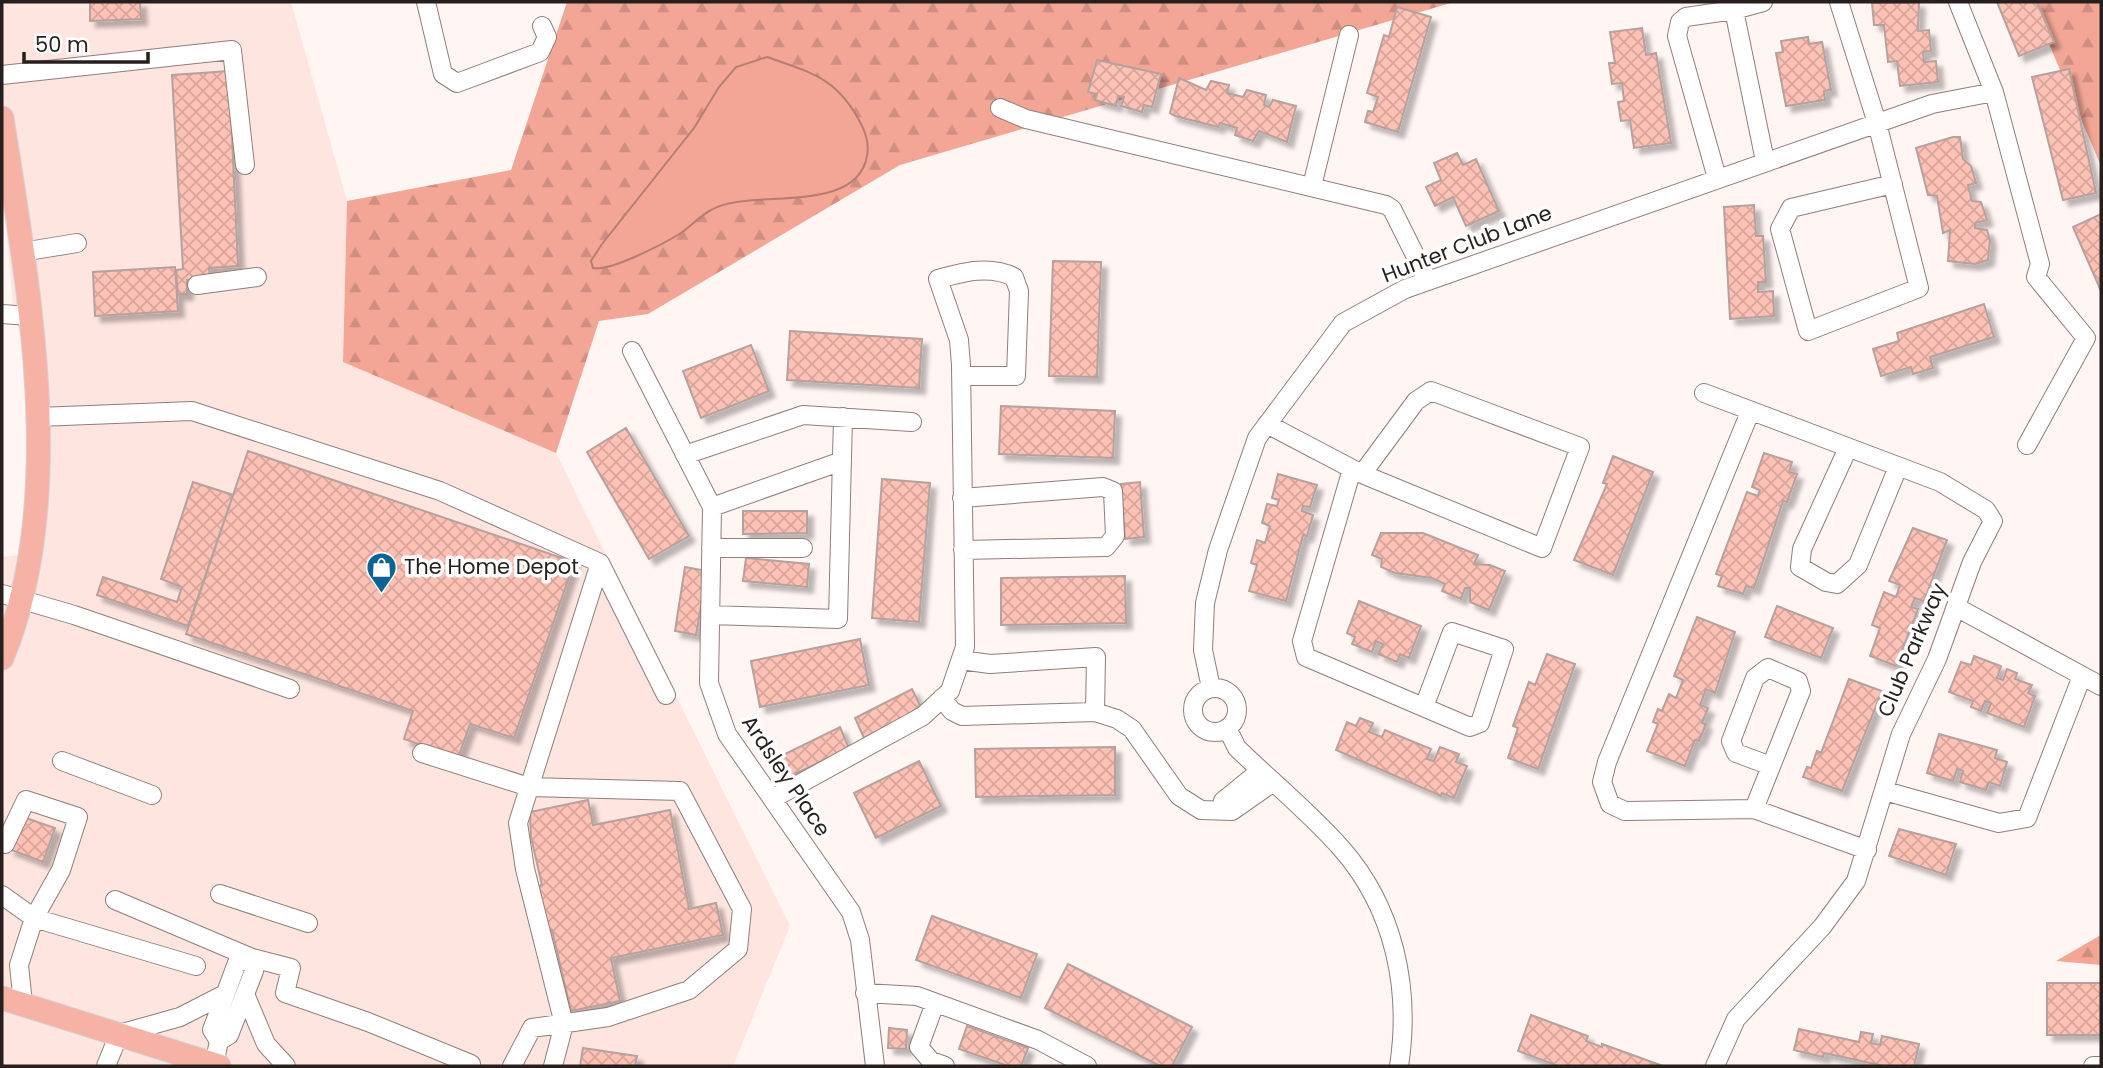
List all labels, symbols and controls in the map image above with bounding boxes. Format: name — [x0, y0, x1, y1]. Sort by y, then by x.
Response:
scale bar — [24, 21, 149, 65]
text: 50 m — [35, 30, 89, 59]
street label: Hunter Club Lane — [1378, 198, 1556, 289]
shop icon: The Home Depot — [364, 550, 398, 594]
place label: The Home Depot — [404, 552, 579, 581]
street label: Club Parkway — [1870, 578, 1953, 721]
street label: Ardsley Place — [735, 710, 838, 842]

